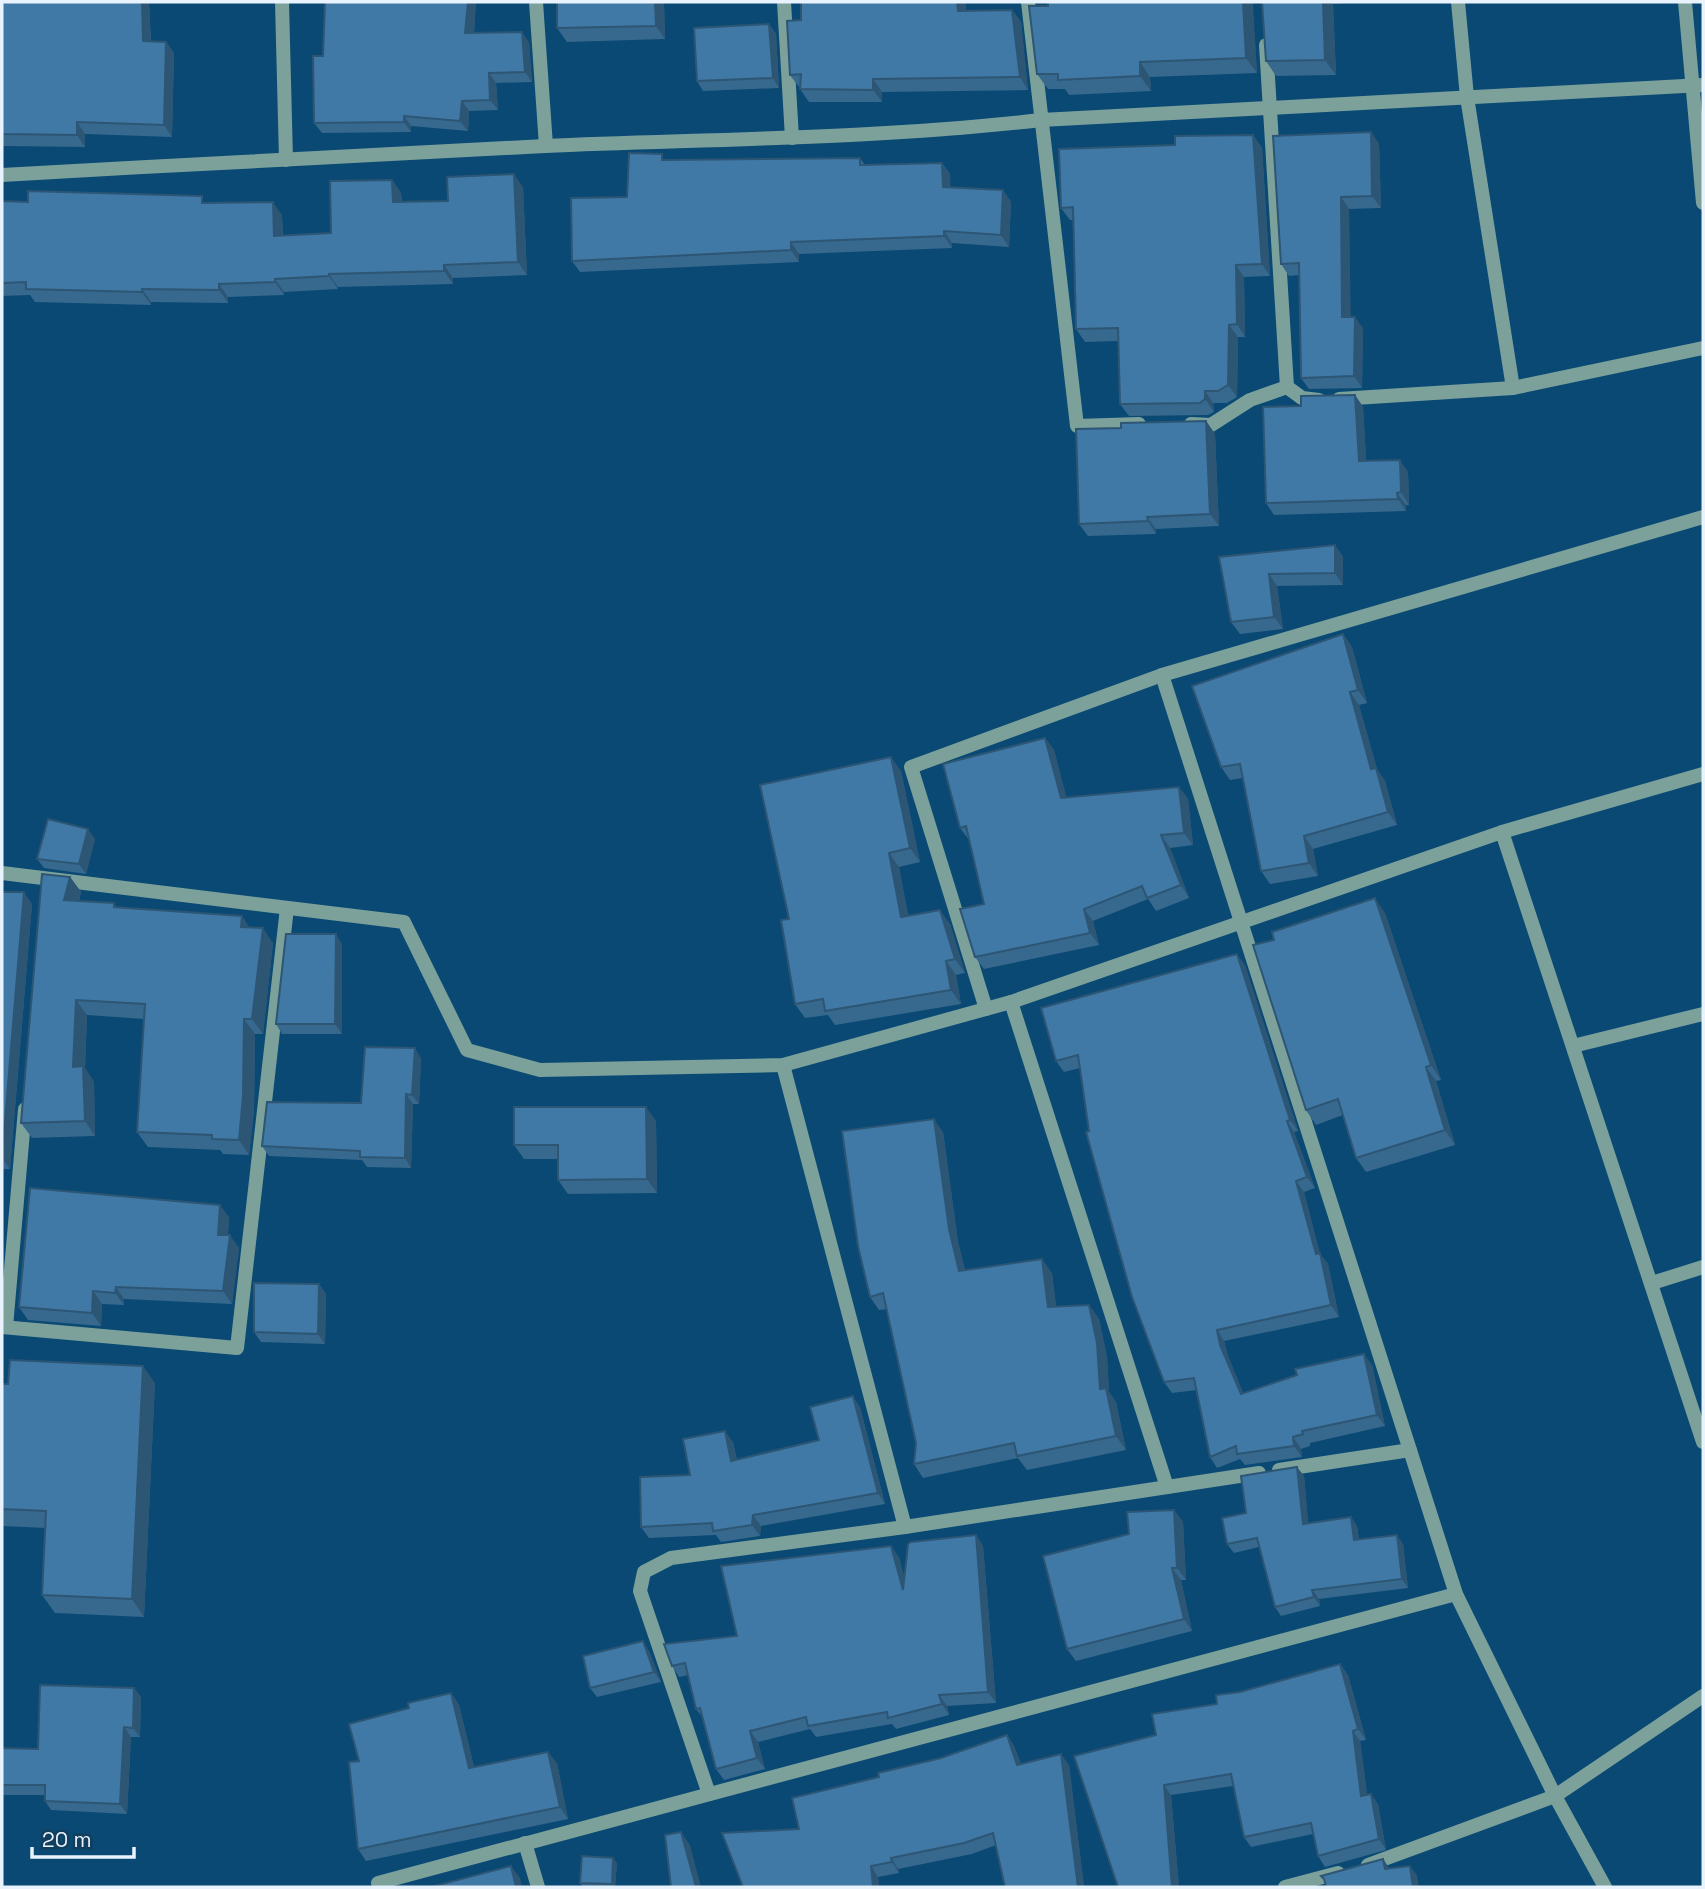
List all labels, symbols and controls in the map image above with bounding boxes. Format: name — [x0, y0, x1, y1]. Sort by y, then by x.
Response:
scale bar — [32, 1815, 133, 1859]
text: 20 m — [42, 1826, 92, 1853]

